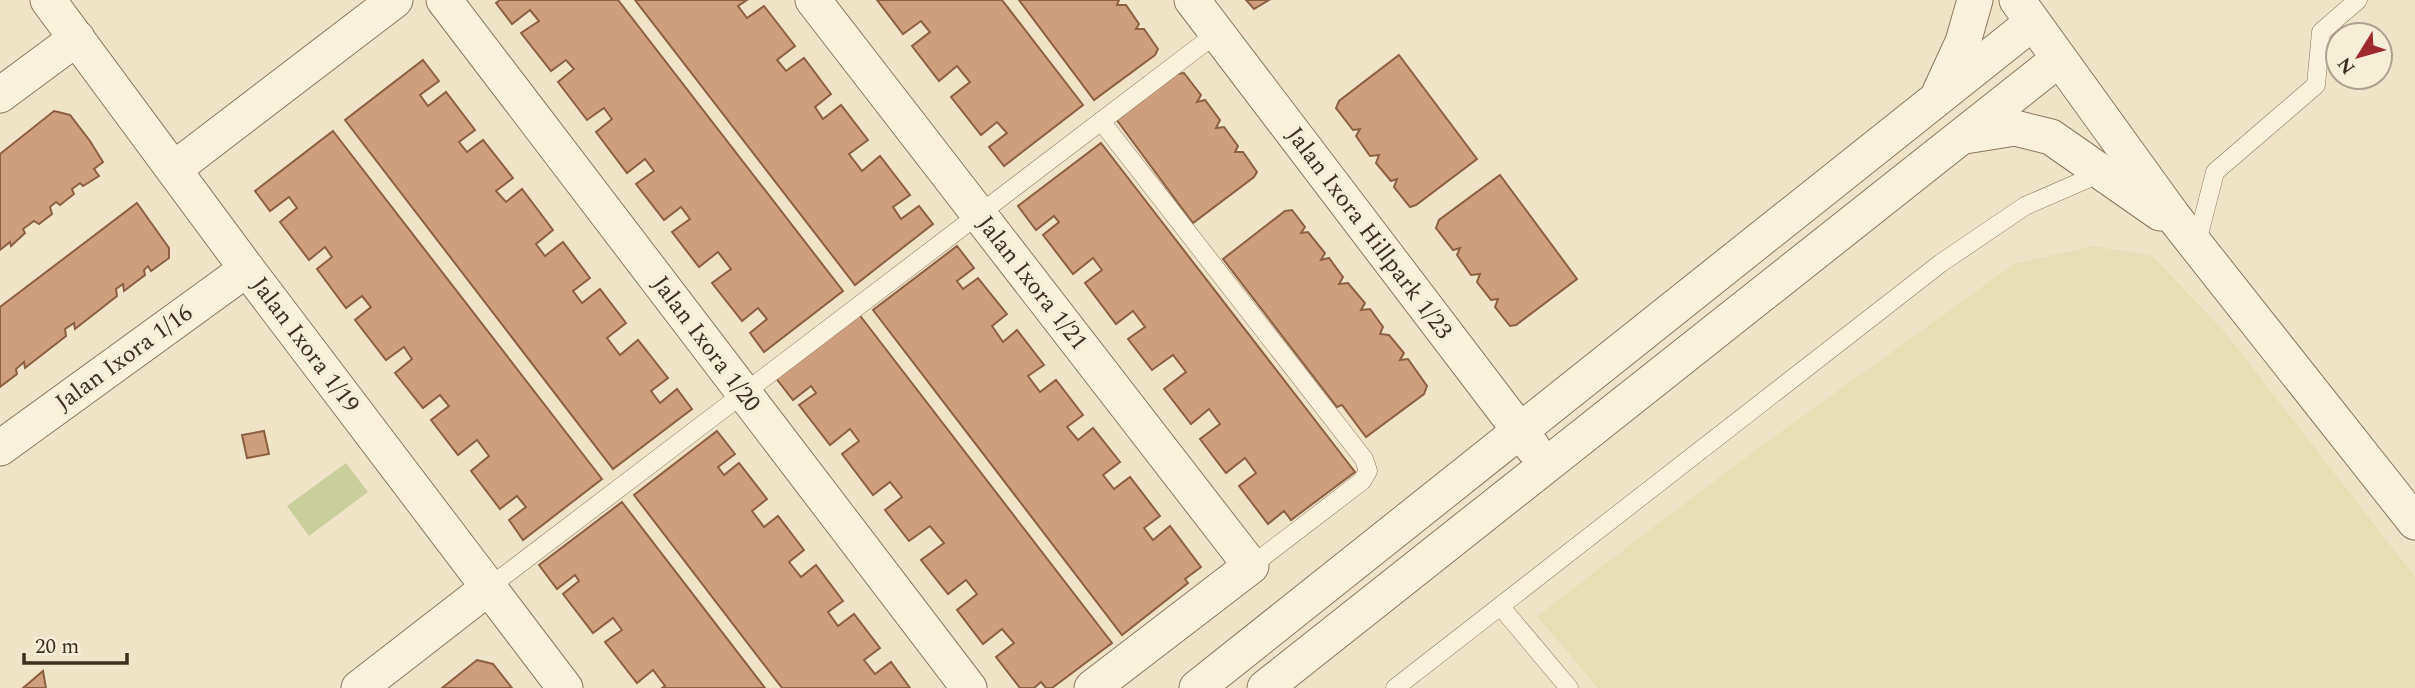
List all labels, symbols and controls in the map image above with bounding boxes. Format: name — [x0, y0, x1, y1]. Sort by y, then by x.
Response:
north arrow — [2324, 21, 2394, 91]
text: N — [2330, 50, 2363, 80]
street label: Jalan Ixora Hillpark 1/23 — [1277, 119, 1461, 347]
street label: Jalan Ixora 1/21 — [968, 208, 1096, 358]
street label: Jalan Ixora 1/20 — [643, 268, 769, 420]
street label: Jalan Ixora 1/19 — [242, 269, 368, 421]
street label: Jalan Ixora 1/16 — [48, 296, 200, 420]
scale bar — [24, 622, 128, 666]
text: 20 m — [35, 631, 79, 663]

